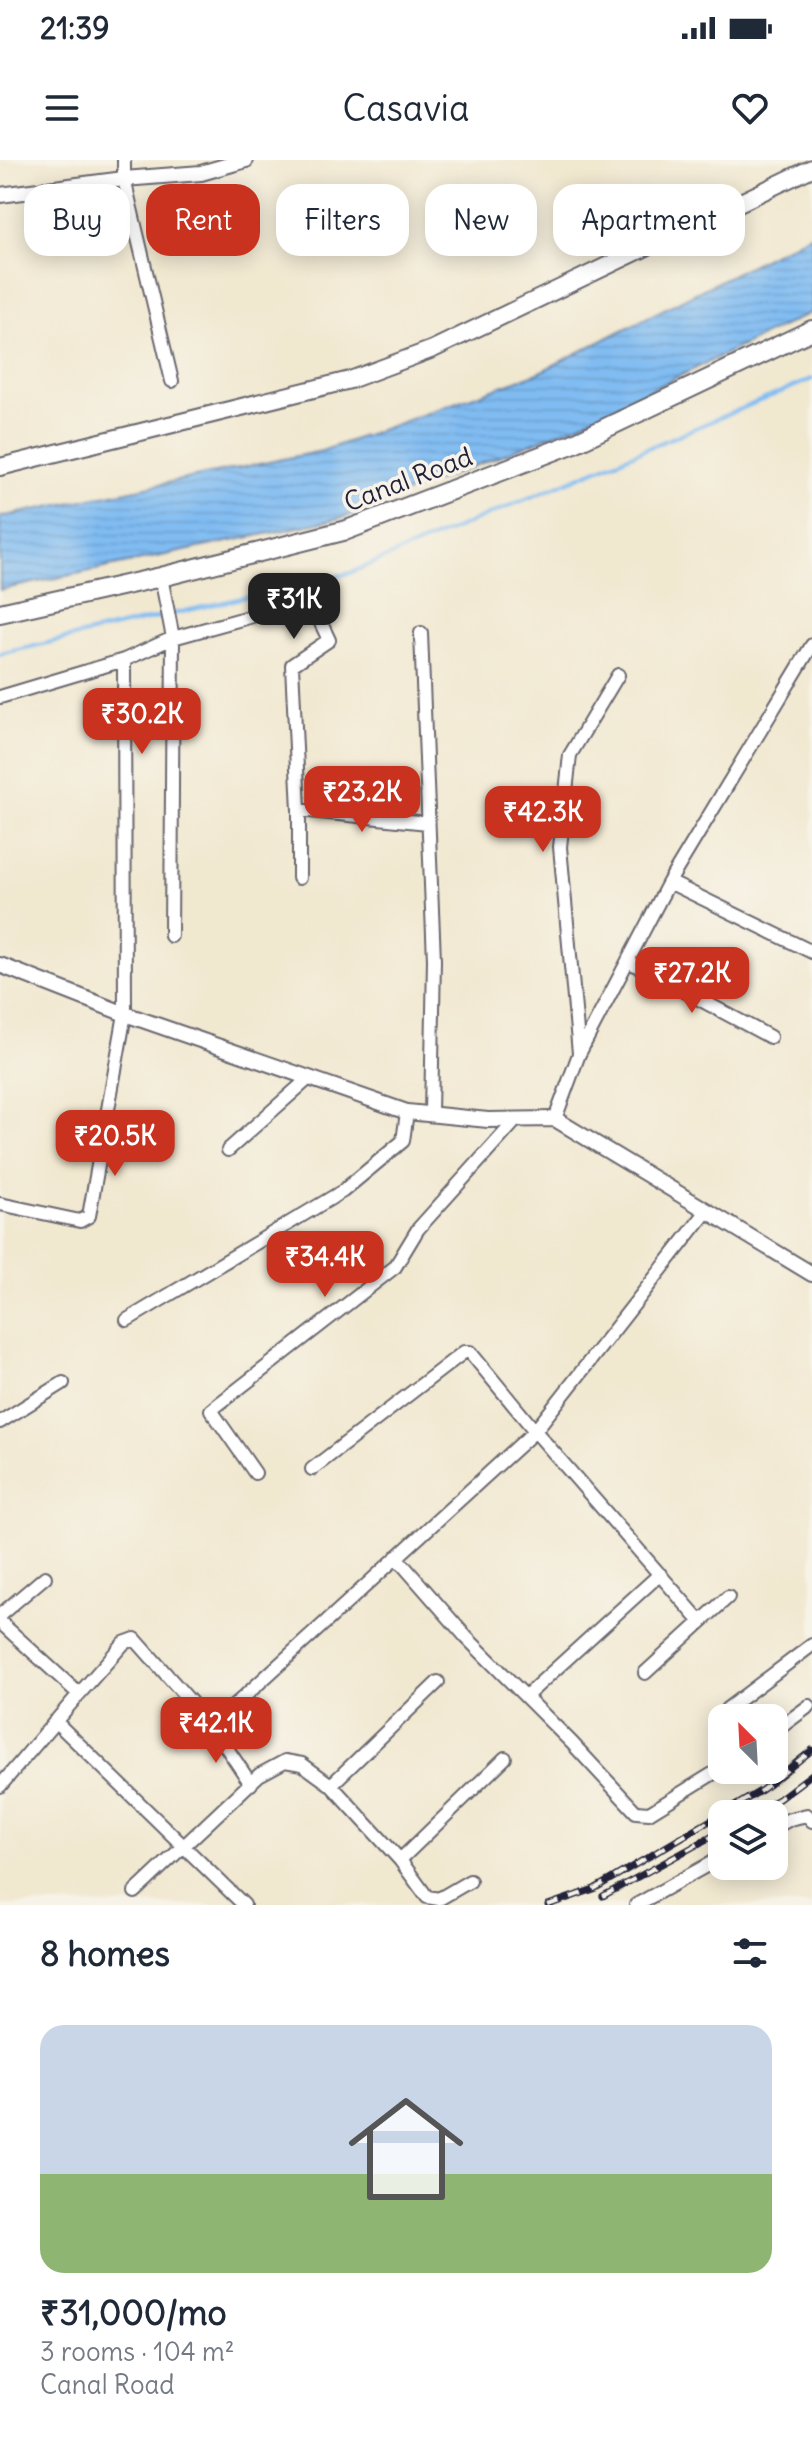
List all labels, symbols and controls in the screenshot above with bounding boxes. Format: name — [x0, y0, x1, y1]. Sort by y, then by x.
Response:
text: 21:39 — [40, 9, 109, 47]
icon: menu — [40, 86, 84, 130]
text: Casavia — [343, 86, 469, 131]
icon: heart — [728, 86, 772, 130]
chip: Buy — [24, 184, 130, 256]
chip: Rent — [146, 184, 260, 256]
chip: Filters — [276, 184, 409, 256]
chip: New — [425, 184, 537, 256]
chip: Apartment — [553, 184, 745, 256]
street label: Canal Road — [339, 439, 477, 519]
pin: ₹31K — [247, 573, 341, 641]
text: ₹31K — [266, 582, 322, 615]
pin: ₹30.2K — [77, 688, 207, 756]
text: ₹30.2K — [101, 697, 183, 730]
pin: ₹23.2K — [297, 766, 427, 834]
text: ₹23.2K — [322, 775, 402, 808]
pin: ₹42.3K — [478, 786, 608, 854]
text: ₹42.3K — [503, 795, 583, 828]
pin: ₹27.2K — [627, 947, 757, 1015]
text: ₹27.2K — [653, 956, 731, 989]
pin: ₹20.5K — [50, 1110, 180, 1178]
text: ₹20.5K — [74, 1119, 156, 1152]
pin: ₹34.4K — [260, 1231, 390, 1299]
text: ₹34.4K — [285, 1240, 365, 1273]
pin: ₹42.1K — [151, 1697, 281, 1765]
north arrow — [708, 1704, 788, 1784]
map controls — [708, 1704, 788, 1880]
text: ₹42.1K — [179, 1706, 253, 1739]
button: layers — [708, 1800, 788, 1880]
icon: filters — [728, 1931, 772, 1975]
text: 8 homes — [40, 1932, 170, 1975]
icon: home — [334, 2077, 478, 2221]
text: ₹31,000/mo — [40, 2291, 227, 2334]
text: 3 rooms · 104 m² — [40, 2335, 235, 2368]
text: Canal Road — [40, 2368, 175, 2401]

